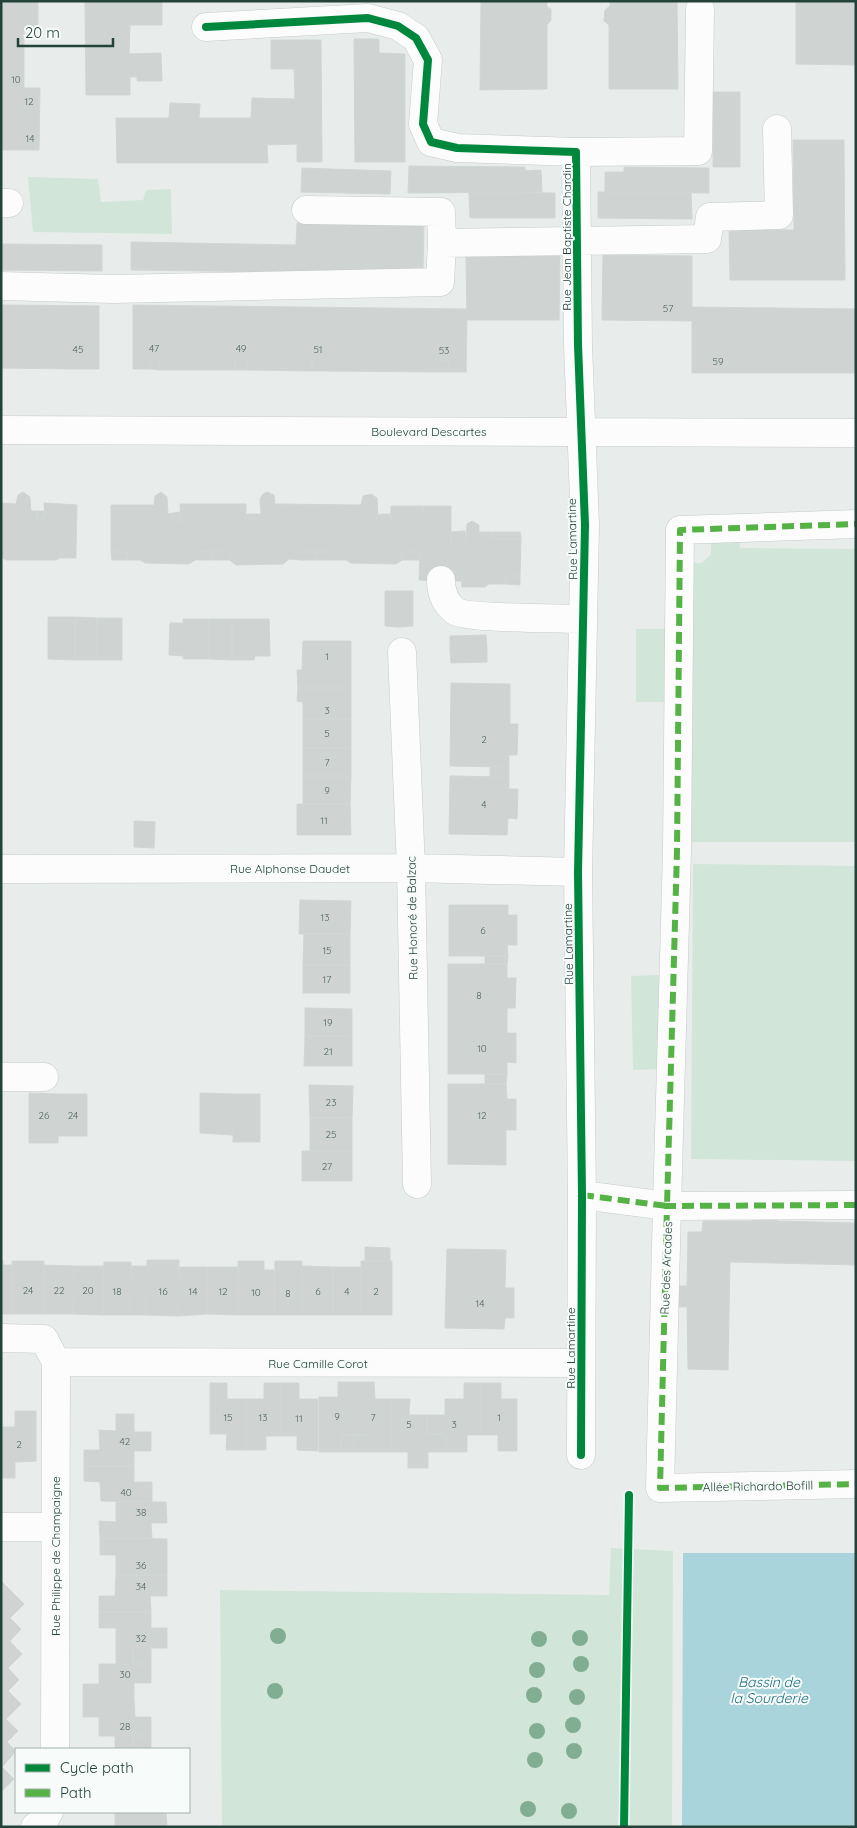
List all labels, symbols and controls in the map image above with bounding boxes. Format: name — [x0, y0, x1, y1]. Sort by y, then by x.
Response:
scale bar — [18, 15, 112, 47]
text: 20 m — [25, 23, 60, 42]
house number: 10 — [11, 73, 21, 86]
house number: 12 — [24, 95, 34, 108]
house number: 14 — [26, 132, 34, 145]
street label: Rue Jean Baptiste Chardin — [559, 163, 574, 311]
house number: 57 — [663, 302, 673, 315]
house number: 47 — [149, 342, 159, 355]
house number: 49 — [236, 342, 247, 355]
house number: 45 — [73, 343, 83, 356]
house number: 51 — [313, 343, 323, 356]
house number: 53 — [439, 344, 449, 357]
house number: 59 — [712, 355, 724, 368]
street label: Boulevard Descartes — [371, 424, 487, 439]
street label: Rue Lamartine — [564, 498, 580, 580]
house number: 1 — [325, 650, 329, 663]
house number: 3 — [324, 704, 330, 717]
house number: 5 — [324, 727, 330, 740]
house number: 2 — [481, 733, 487, 746]
house number: 7 — [324, 756, 330, 769]
house number: 9 — [324, 784, 330, 797]
house number: 4 — [481, 798, 487, 811]
house number: 11 — [320, 814, 328, 827]
street label: Rue Honoré de Balzac — [403, 856, 421, 980]
street label: Rue Alphonse Daudet — [230, 861, 350, 876]
street label: Rue Lamartine — [560, 903, 576, 985]
house number: 13 — [321, 911, 329, 924]
house number: 6 — [480, 924, 486, 937]
house number: 15 — [322, 944, 332, 957]
house number: 17 — [323, 973, 331, 986]
house number: 8 — [476, 989, 482, 1002]
house number: 19 — [323, 1016, 333, 1029]
house number: 10 — [477, 1042, 487, 1055]
house number: 21 — [323, 1045, 333, 1058]
house number: 23 — [326, 1096, 336, 1109]
house number: 26 — [39, 1109, 50, 1122]
house number: 24 — [68, 1109, 78, 1122]
house number: 12 — [477, 1109, 487, 1122]
house number: 25 — [326, 1128, 337, 1141]
house number: 27 — [322, 1160, 332, 1173]
street label: Rue des Arcades — [657, 1221, 675, 1315]
house number: 24 — [23, 1284, 33, 1297]
house number: 22 — [53, 1284, 65, 1297]
house number: 20 — [82, 1284, 94, 1297]
house number: 18 — [112, 1285, 122, 1298]
house number: 16 — [158, 1285, 168, 1298]
house number: 14 — [189, 1285, 197, 1298]
house number: 12 — [218, 1285, 228, 1298]
house number: 6 — [315, 1285, 321, 1298]
house number: 4 — [344, 1285, 350, 1298]
house number: 2 — [373, 1285, 379, 1298]
house number: 10 — [251, 1286, 261, 1299]
house number: 8 — [285, 1287, 291, 1300]
house number: 14 — [476, 1297, 484, 1310]
street label: Rue Lamartine — [563, 1307, 578, 1389]
street label: Rue Camille Corot — [268, 1356, 368, 1371]
house number: 9 — [334, 1410, 340, 1423]
house number: 15 — [223, 1411, 233, 1424]
house number: 13 — [259, 1411, 267, 1424]
house number: 7 — [370, 1411, 376, 1424]
house number: 1 — [497, 1411, 501, 1424]
house number: 11 — [295, 1412, 303, 1425]
house number: 5 — [406, 1418, 412, 1431]
house number: 3 — [451, 1418, 457, 1431]
house number: 42 — [120, 1435, 131, 1448]
house number: 2 — [16, 1438, 22, 1451]
street label: Rue Philippe de Champaigne — [48, 1476, 63, 1636]
street label: Allée Richardo Bofill — [703, 1478, 813, 1494]
house number: 40 — [120, 1486, 132, 1499]
house number: 38 — [136, 1506, 146, 1519]
house number: 36 — [136, 1559, 147, 1572]
house number: 34 — [136, 1580, 146, 1593]
house number: 32 — [136, 1632, 147, 1645]
house number: 30 — [119, 1668, 131, 1681]
water label: Bassin de la Sourderie — [730, 1673, 809, 1707]
house number: 28 — [120, 1720, 130, 1733]
legend — [15, 1748, 190, 1813]
text: Cycle path — [60, 1758, 134, 1777]
text: Path — [60, 1783, 92, 1802]

